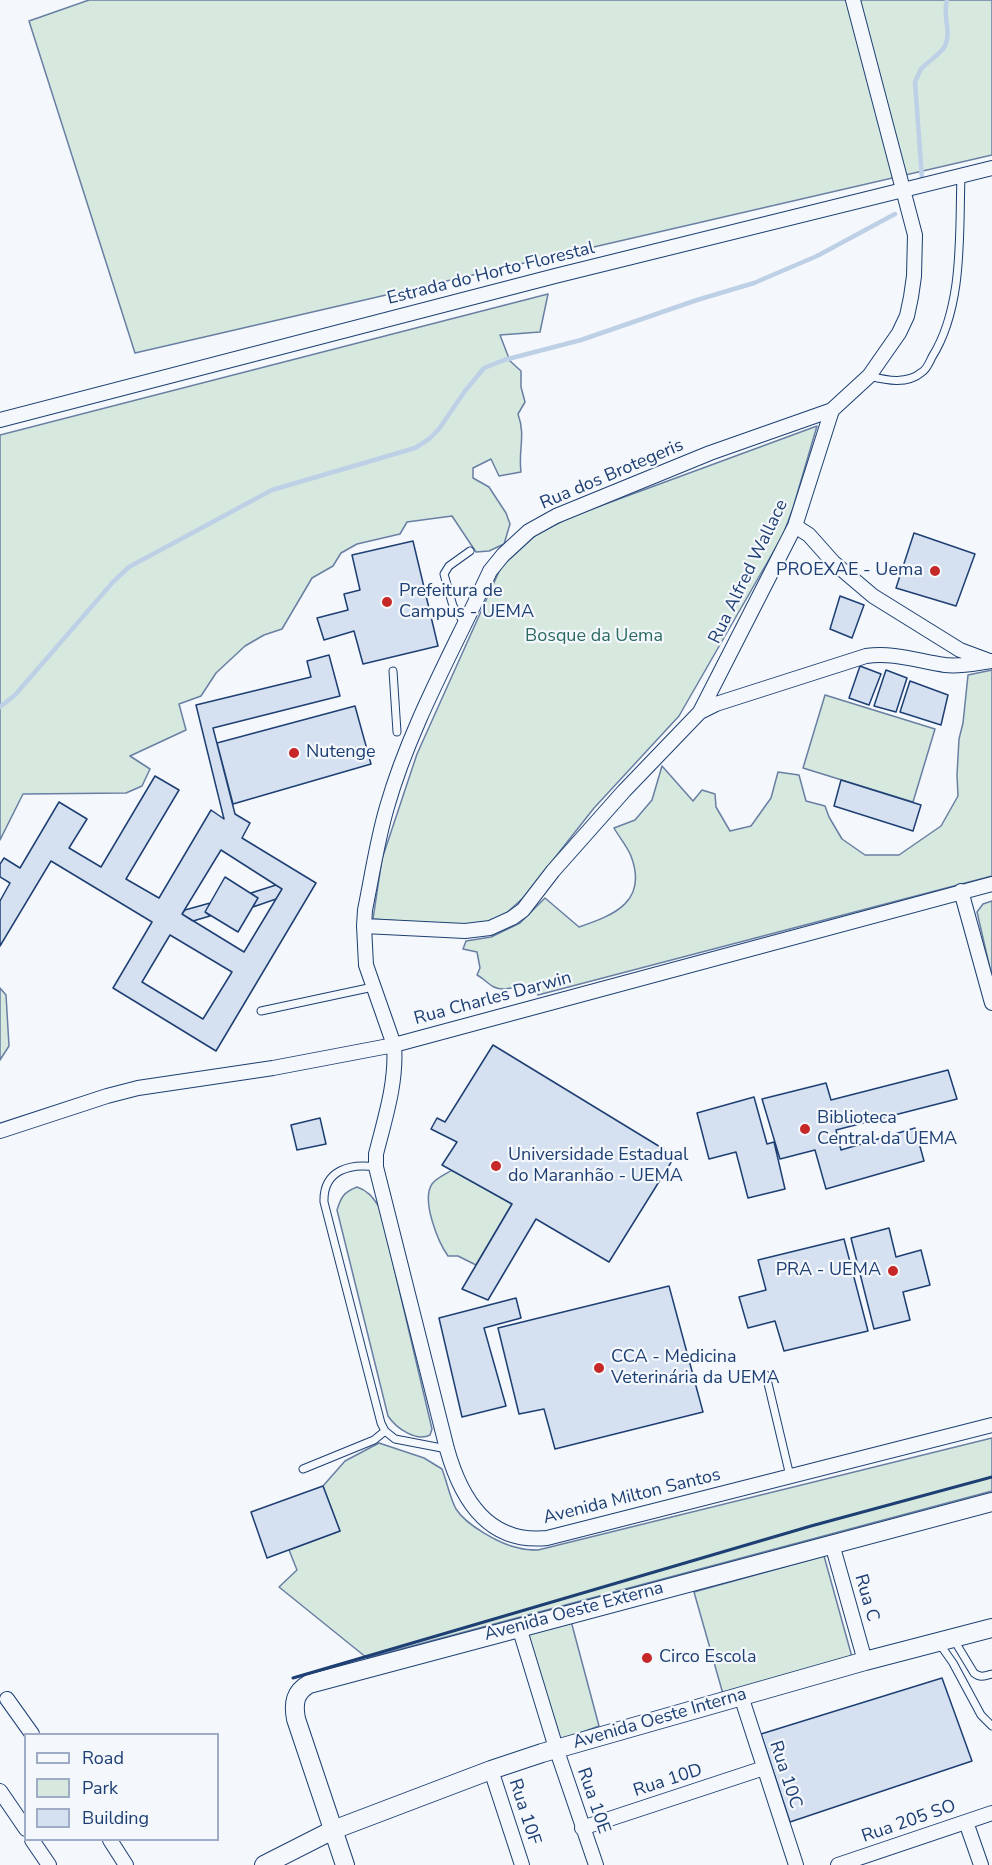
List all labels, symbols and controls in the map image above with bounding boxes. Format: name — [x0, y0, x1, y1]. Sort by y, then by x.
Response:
street label: Estrada do Horto Florestal — [385, 238, 597, 310]
street label: Rua dos Brotegeris — [537, 435, 687, 515]
street label: Rua Alfred Wallace — [705, 496, 793, 648]
place label: PROEXAE - Uema — [776, 560, 923, 582]
marker: PROEXAE - Uema — [928, 564, 942, 578]
place label: Prefeitura de Campus - UEMA — [399, 581, 534, 624]
marker: Prefeitura de Campus - UEMA — [380, 595, 394, 609]
park label: Bosque da Uema — [525, 626, 663, 648]
place label: Nutenge — [306, 742, 376, 764]
marker: Nutenge — [287, 746, 301, 760]
street label: Rua Charles Darwin — [412, 968, 574, 1030]
place label: Biblioteca Central da UEMA — [817, 1108, 957, 1150]
marker: Biblioteca Central da UEMA — [798, 1122, 812, 1136]
place label: Universidade Estadual do Maranhão - UEMA — [508, 1145, 688, 1188]
marker: Universidade Estadual do Maranhão - UEMA — [489, 1159, 503, 1173]
place label: PRA - UEMA — [776, 1260, 881, 1282]
marker: PRA - UEMA — [886, 1264, 900, 1278]
place label: CCA - Medicina Veterinária da UEMA — [611, 1347, 780, 1390]
marker: CCA - Medicina Veterinária da UEMA — [592, 1361, 606, 1375]
street label: Avenida Milton Santos — [541, 1465, 723, 1529]
street label: Rua C — [849, 1572, 883, 1624]
street label: Avenida Oeste Externa — [482, 1578, 666, 1646]
place label: Circo Escola — [659, 1647, 756, 1669]
marker: Circo Escola — [640, 1651, 654, 1665]
street label: Avenida Oeste Interna — [571, 1684, 749, 1754]
legend — [24, 1733, 219, 1841]
street label: Rua 10C — [764, 1738, 806, 1812]
text: Road — [82, 1746, 124, 1770]
street label: Rua 10D — [631, 1760, 705, 1802]
street label: Rua 10E — [572, 1765, 614, 1837]
text: Park — [82, 1776, 118, 1800]
street label: Rua 10F — [503, 1776, 545, 1848]
street label: Rua 205 SO — [859, 1796, 959, 1848]
text: Building — [82, 1806, 149, 1830]

